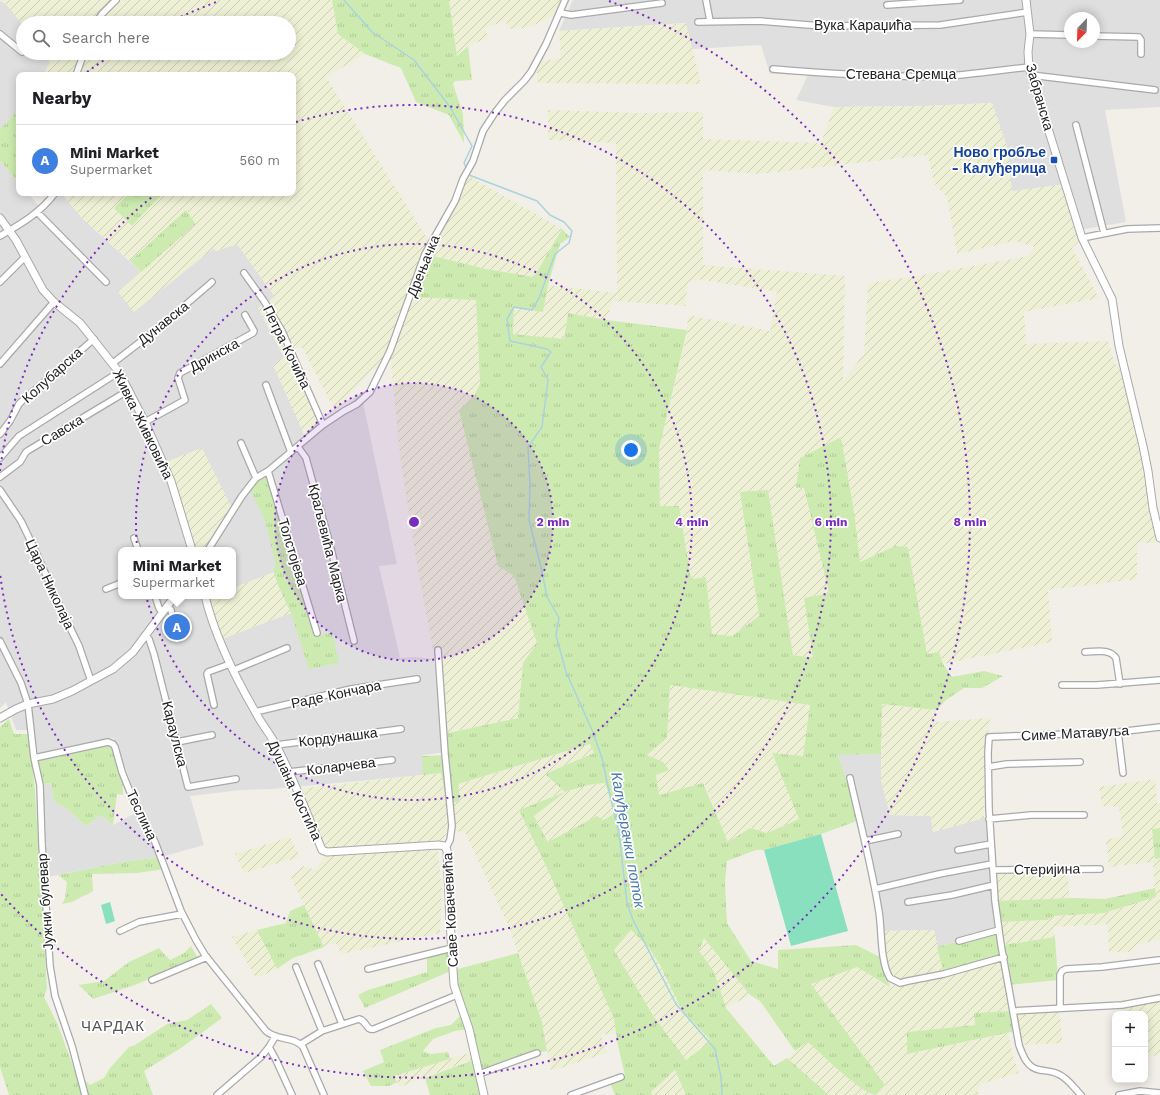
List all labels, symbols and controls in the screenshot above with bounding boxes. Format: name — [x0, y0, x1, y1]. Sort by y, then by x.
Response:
north arrow — [1064, 12, 1100, 48]
search box — [16, 16, 296, 60]
street label: Вука Караџића — [814, 17, 912, 33]
icon: search — [30, 27, 52, 49]
text: Search here — [62, 29, 150, 47]
street label: Забранска — [1023, 62, 1057, 132]
street label: Стевана Сремца — [846, 66, 957, 82]
text: Nearby — [32, 88, 91, 108]
text: Mini Market — [70, 144, 159, 162]
place label: Ново гробље - Калуђерица — [952, 144, 1046, 176]
text: A — [41, 153, 49, 168]
text: 560 m — [240, 153, 280, 168]
marker: Ново гробље - Калуђерица — [1049, 155, 1059, 165]
text: Supermarket — [70, 162, 152, 177]
street label: Дрењачка — [403, 232, 443, 299]
street label: Дунавска — [134, 298, 192, 348]
street label: Петра Кочића — [260, 303, 314, 391]
street label: Дринска — [186, 335, 242, 375]
street label: Колубарска — [19, 344, 86, 406]
street label: Живка Живковића — [109, 366, 177, 482]
street label: Савска — [38, 411, 86, 449]
your location — [621, 440, 641, 460]
street label: Краљевића Марка — [306, 482, 350, 604]
centre of rings — [407, 515, 421, 529]
text: 2 min — [537, 515, 569, 529]
text: 4 min — [675, 515, 709, 529]
text: 6 min — [814, 515, 848, 529]
text: 8 min — [953, 515, 987, 529]
street label: Толстојева — [275, 516, 311, 588]
street label: Цара Николаја — [22, 537, 78, 632]
popup — [118, 547, 236, 599]
text: Mini Market — [133, 557, 221, 575]
text: Supermarket — [133, 575, 215, 590]
pin: A — [164, 612, 190, 642]
street label: Раде Кончара — [289, 677, 383, 711]
street label: Караулска — [159, 699, 191, 769]
street label: Симе Матавуља — [1021, 722, 1130, 744]
street label: Кордунашка — [298, 724, 379, 750]
street label: Душана Костића — [265, 737, 325, 843]
street label: Коларчева — [306, 754, 377, 778]
water label: Калуђерачки поток — [607, 771, 649, 910]
street label: Теслина — [123, 787, 161, 843]
street label: Саве Ковачевића — [439, 852, 461, 968]
street label: Јужни булевар — [34, 853, 56, 951]
street label: Стеријина — [1014, 860, 1080, 878]
map controls — [1112, 1011, 1148, 1083]
button: + — [1112, 1011, 1148, 1047]
district label: ЧАРДАК — [81, 1017, 145, 1035]
button: − — [1112, 1047, 1148, 1083]

